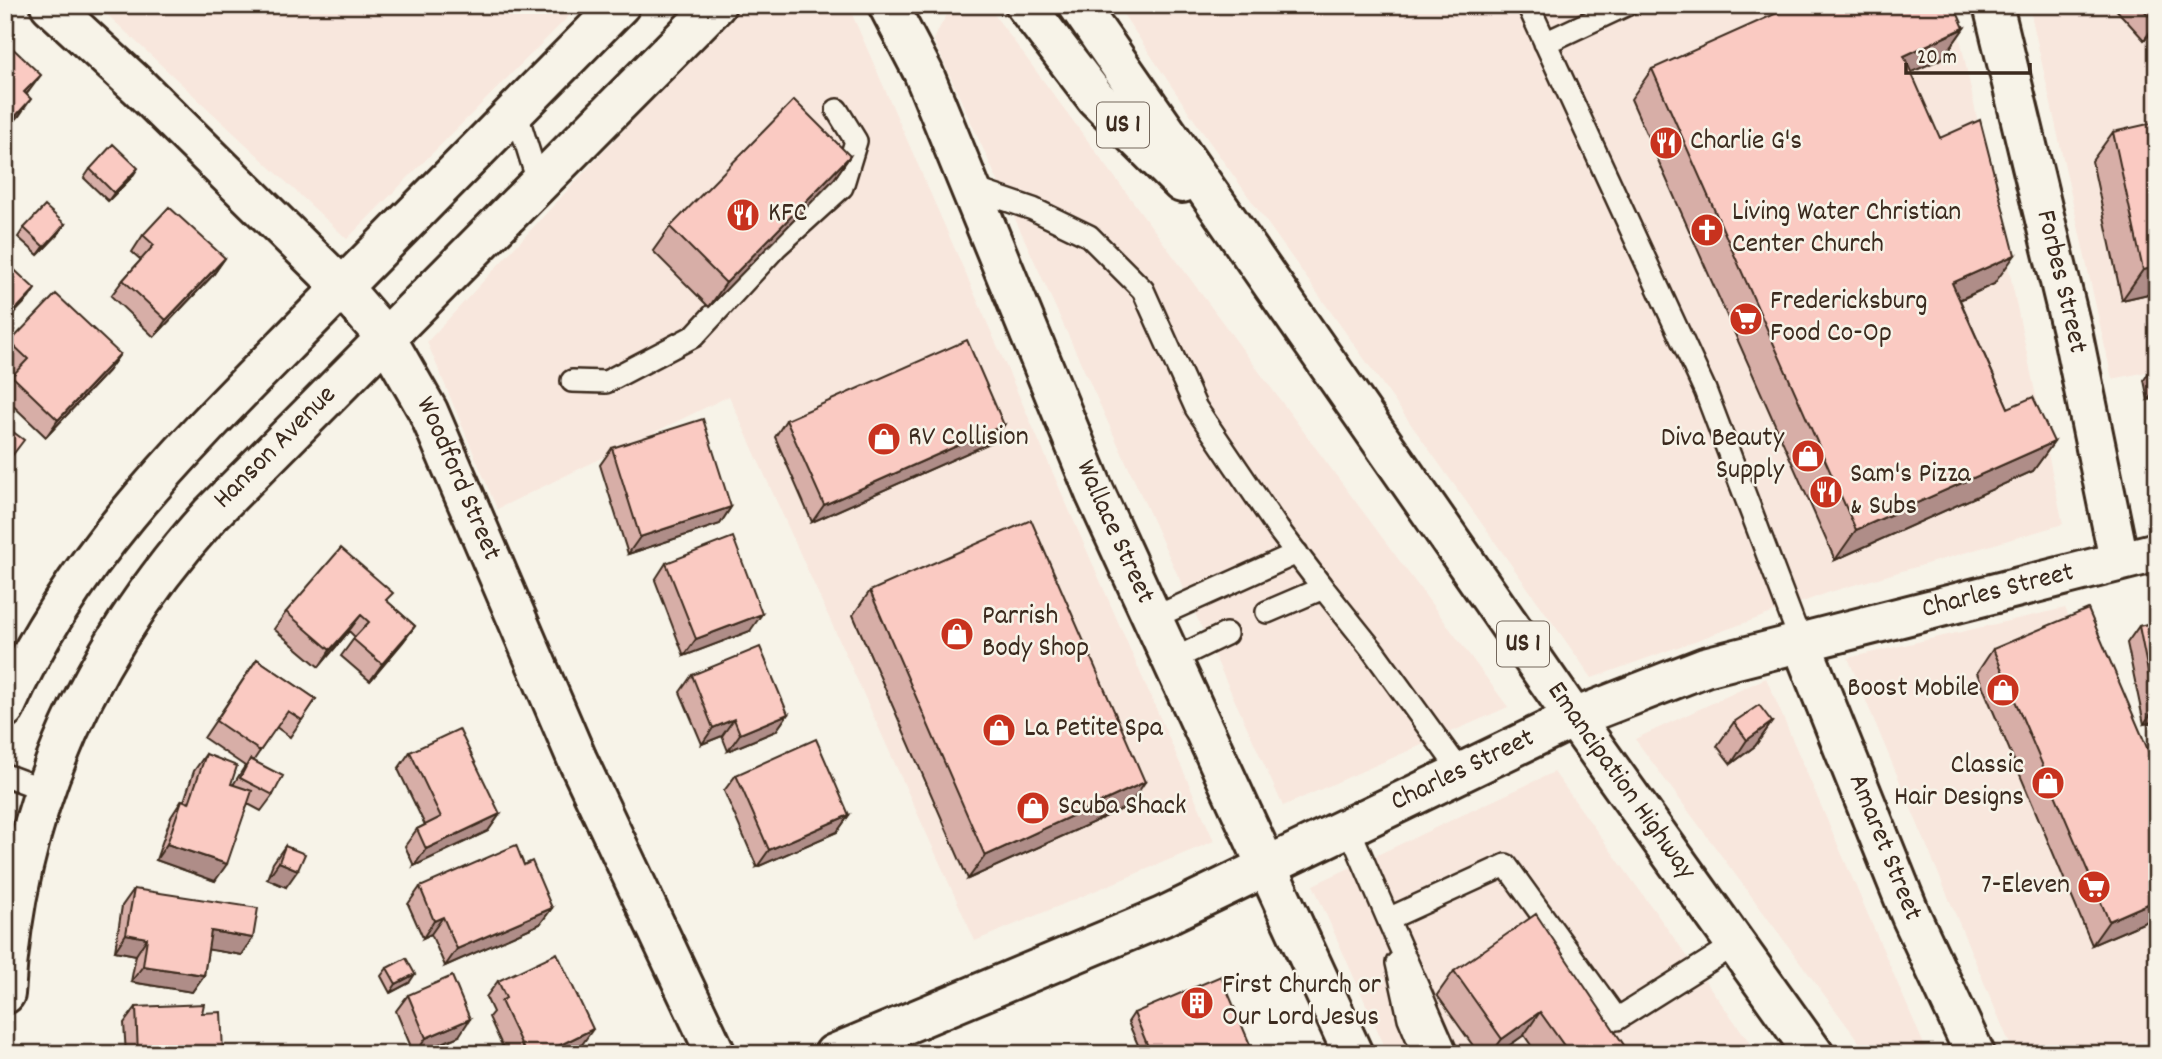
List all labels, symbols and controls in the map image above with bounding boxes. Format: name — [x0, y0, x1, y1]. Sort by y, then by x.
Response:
scale bar — [1906, 32, 2031, 76]
text: 20 m — [1917, 44, 1957, 74]
road number: US 1 — [1097, 102, 1149, 148]
place label: Charlie G's — [1690, 123, 1802, 163]
restaurant icon: Charlie G's — [1647, 124, 1685, 162]
place label: Living Water Christian Center Church — [1732, 194, 1961, 266]
place label: KFC — [768, 195, 807, 235]
restaurant icon: KFC — [724, 196, 762, 234]
street label: Forbes Street — [2023, 206, 2096, 357]
church icon: Living Water Christian Center Church — [1688, 211, 1726, 249]
place label: Fredericksburg Food Co-Op — [1770, 283, 1928, 355]
supermarket icon: Fredericksburg Food Co-Op — [1727, 300, 1765, 338]
street label: Hanson Avenue — [205, 377, 347, 520]
street label: Woodford Street — [404, 390, 510, 568]
place label: RV Collision — [908, 419, 1029, 459]
shop icon: RV Collision — [865, 420, 903, 458]
place label: Diva Beauty Supply — [1661, 420, 1785, 492]
shop icon: Diva Beauty Supply — [1789, 437, 1827, 475]
street label: Wallace Street — [1064, 455, 1164, 611]
place label: Sam's Pizza & Subs — [1850, 456, 1972, 528]
restaurant icon: Sam's Pizza & Subs — [1807, 473, 1845, 511]
street label: Charles Street — [1918, 554, 2078, 631]
place label: Parrish Body Shop — [982, 598, 1089, 670]
shop icon: Parrish Body Shop — [938, 615, 976, 653]
road number: US 1 — [1497, 622, 1549, 666]
place label: Boost Mobile — [1847, 670, 1979, 710]
shop icon: Boost Mobile — [1984, 671, 2022, 709]
street label: Emancipation Highway — [1535, 675, 1705, 890]
place label: La Petite Spa — [1024, 710, 1164, 750]
shop icon: La Petite Spa — [980, 711, 1018, 749]
street label: Charles Street — [1385, 720, 1542, 823]
place label: Classic Hair Designs — [1894, 747, 2024, 819]
shop icon: Classic Hair Designs — [2029, 764, 2067, 802]
street label: Amaret Street — [1836, 768, 1931, 927]
place label: Scuba Shack — [1058, 788, 1186, 828]
shop icon: Scuba Shack — [1014, 789, 1052, 827]
place label: 7-Eleven — [1981, 867, 2070, 907]
supermarket icon: 7-Eleven — [2075, 868, 2113, 906]
place label: First Church or Our Lord Jesus — [1222, 967, 1382, 1039]
building icon: First Church or Our Lord Jesus — [1178, 984, 1216, 1022]

